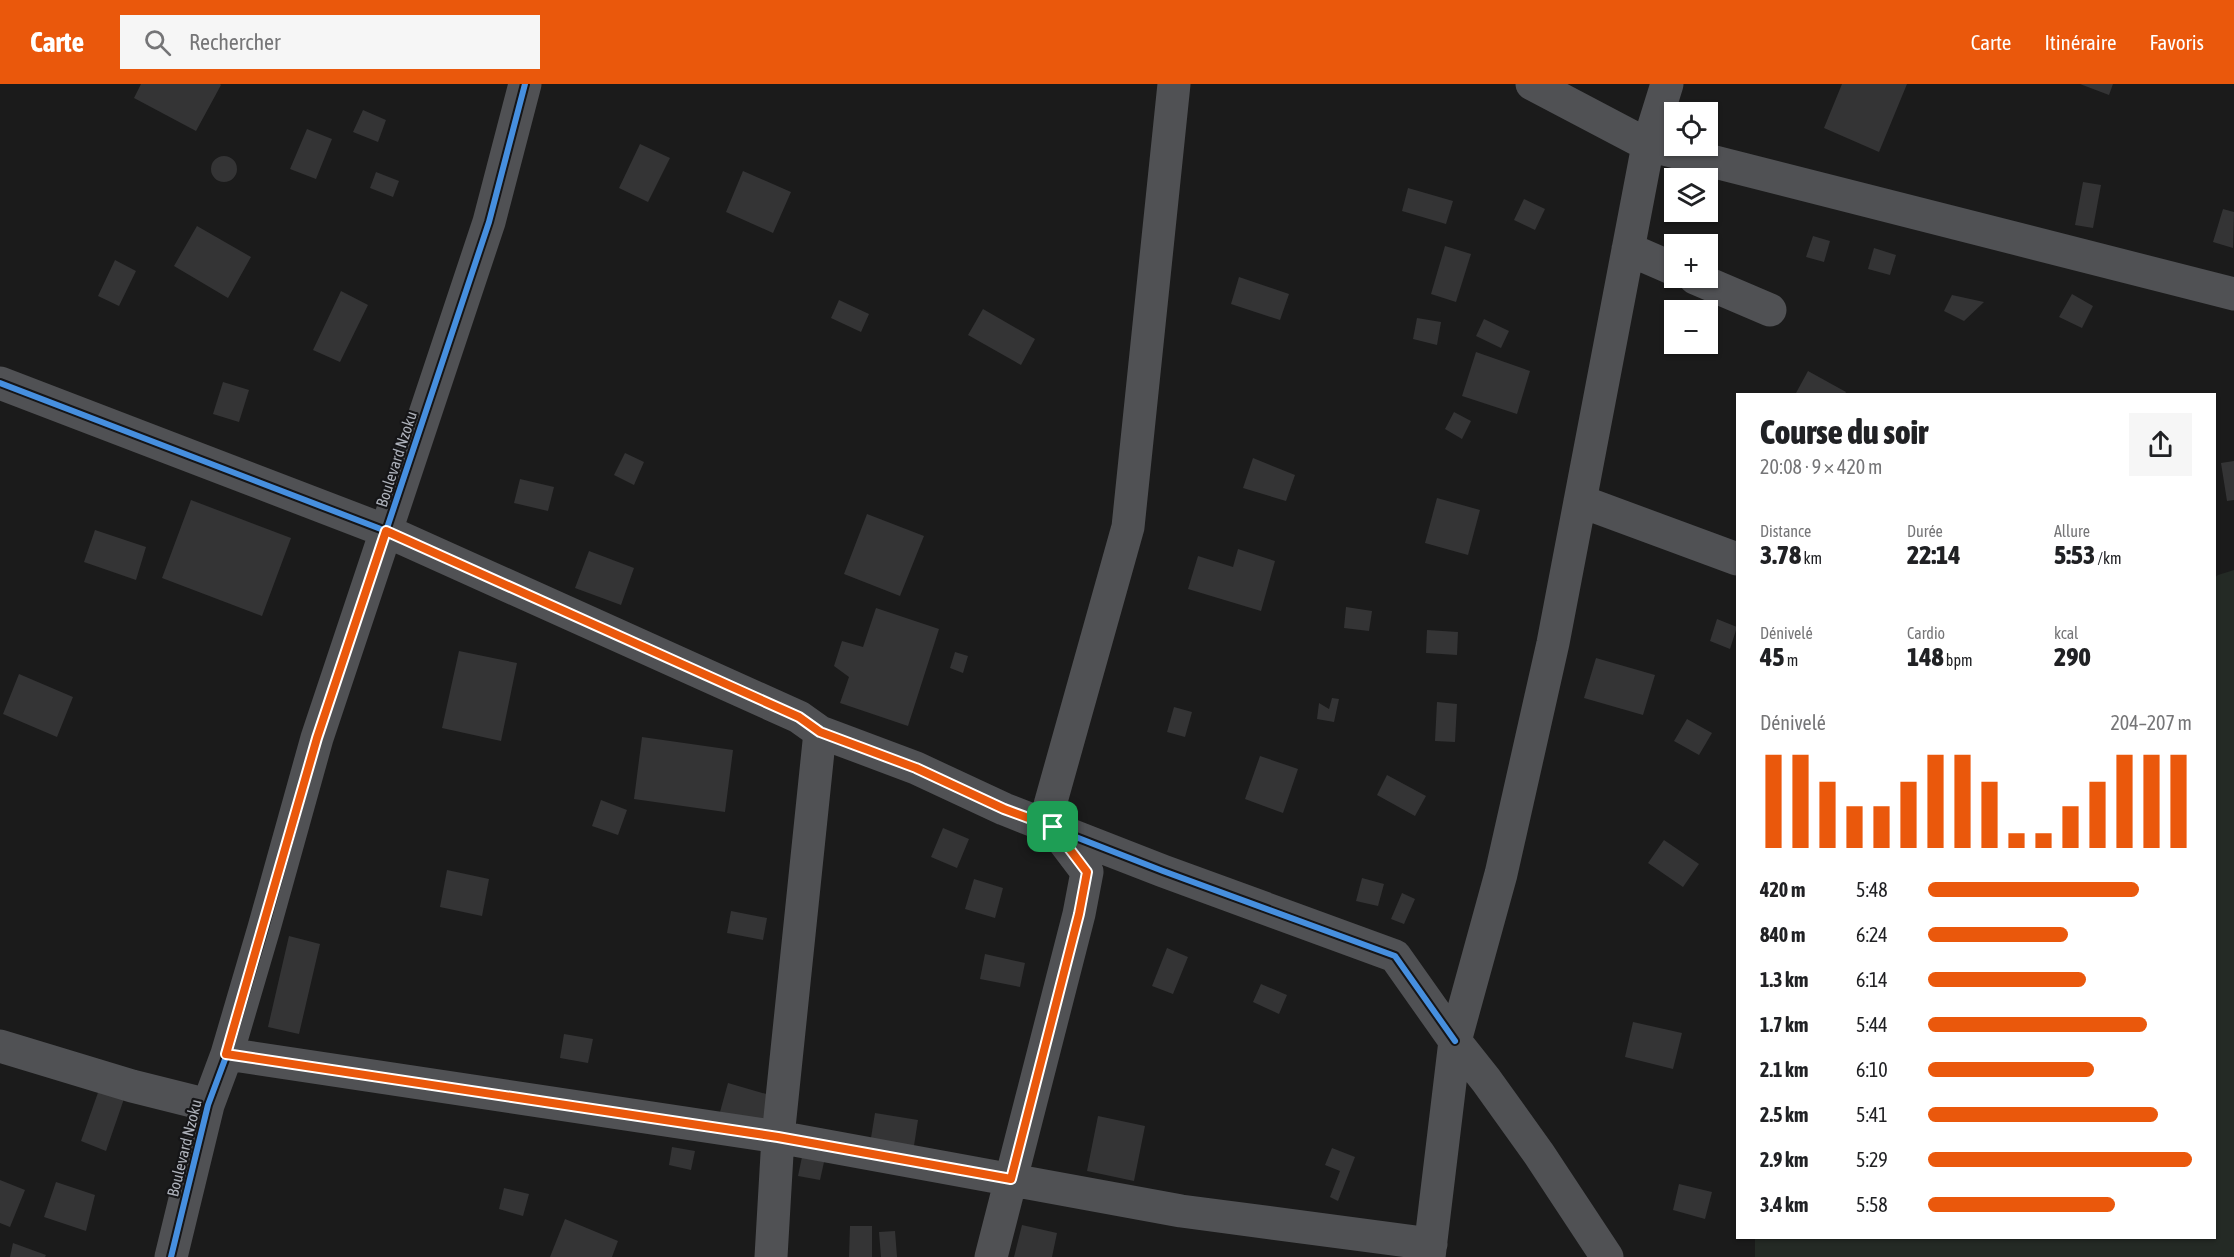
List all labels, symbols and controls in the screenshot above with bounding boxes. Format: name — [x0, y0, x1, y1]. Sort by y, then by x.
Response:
search box — [120, 15, 540, 69]
text: Carte — [30, 26, 84, 58]
icon: search — [141, 26, 174, 59]
text: Rechercher — [189, 29, 281, 55]
text: Carte — [1971, 30, 2011, 54]
text: Itinéraire — [2044, 30, 2116, 54]
text: Favoris — [2149, 30, 2204, 54]
map controls — [1664, 102, 1718, 354]
button: locate — [1664, 102, 1718, 156]
button: layers — [1664, 168, 1718, 222]
button: + — [1664, 234, 1718, 288]
button: − — [1664, 300, 1718, 354]
street label: Boulevard Nzoku — [372, 409, 420, 509]
text: Course du soir — [1760, 413, 1928, 451]
button: share — [2129, 413, 2192, 476]
text: 20:08 · 9 × 420 m — [1760, 455, 1882, 478]
text: Distance — [1760, 522, 1811, 540]
text: Durée — [1907, 522, 1943, 540]
text: Allure — [2054, 522, 2090, 540]
text: 3.78 — [1760, 540, 1801, 570]
text: 22:14 — [1907, 540, 1961, 570]
text: 5:53 — [2054, 540, 2095, 570]
text: km — [1801, 549, 1822, 567]
text: /km — [2095, 549, 2121, 567]
text: Dénivelé — [1760, 624, 1813, 642]
text: Cardio — [1907, 624, 1945, 642]
text: kcal — [2054, 624, 2078, 642]
text: 45 — [1760, 642, 1784, 672]
text: 148 — [1907, 642, 1944, 672]
text: 290 — [2054, 642, 2091, 672]
text: m — [1784, 651, 1798, 669]
text: bpm — [1944, 651, 1973, 669]
text: Dénivelé — [1760, 711, 1826, 734]
text: 204–207 m — [2110, 711, 2192, 734]
pin — [1027, 801, 1078, 852]
icon: arrive — [1036, 810, 1069, 843]
text: 420 m — [1760, 878, 1805, 901]
text: 5:48 — [1856, 878, 1888, 901]
text: 840 m — [1760, 923, 1805, 946]
text: 6:24 — [1856, 923, 1888, 946]
text: 1.3 km — [1760, 968, 1808, 991]
text: 6:14 — [1856, 968, 1888, 991]
text: 1.7 km — [1760, 1013, 1808, 1036]
text: 5:44 — [1856, 1013, 1888, 1036]
text: 2.1 km — [1760, 1058, 1808, 1081]
text: 6:10 — [1856, 1058, 1888, 1081]
street label: Boulevard Nzoku — [163, 1097, 205, 1199]
text: 2.5 km — [1760, 1103, 1808, 1126]
text: 5:41 — [1856, 1103, 1888, 1126]
text: 2.9 km — [1760, 1148, 1808, 1171]
text: 5:29 — [1856, 1148, 1888, 1171]
text: 3.4 km — [1760, 1193, 1808, 1216]
text: 5:58 — [1856, 1193, 1888, 1216]

